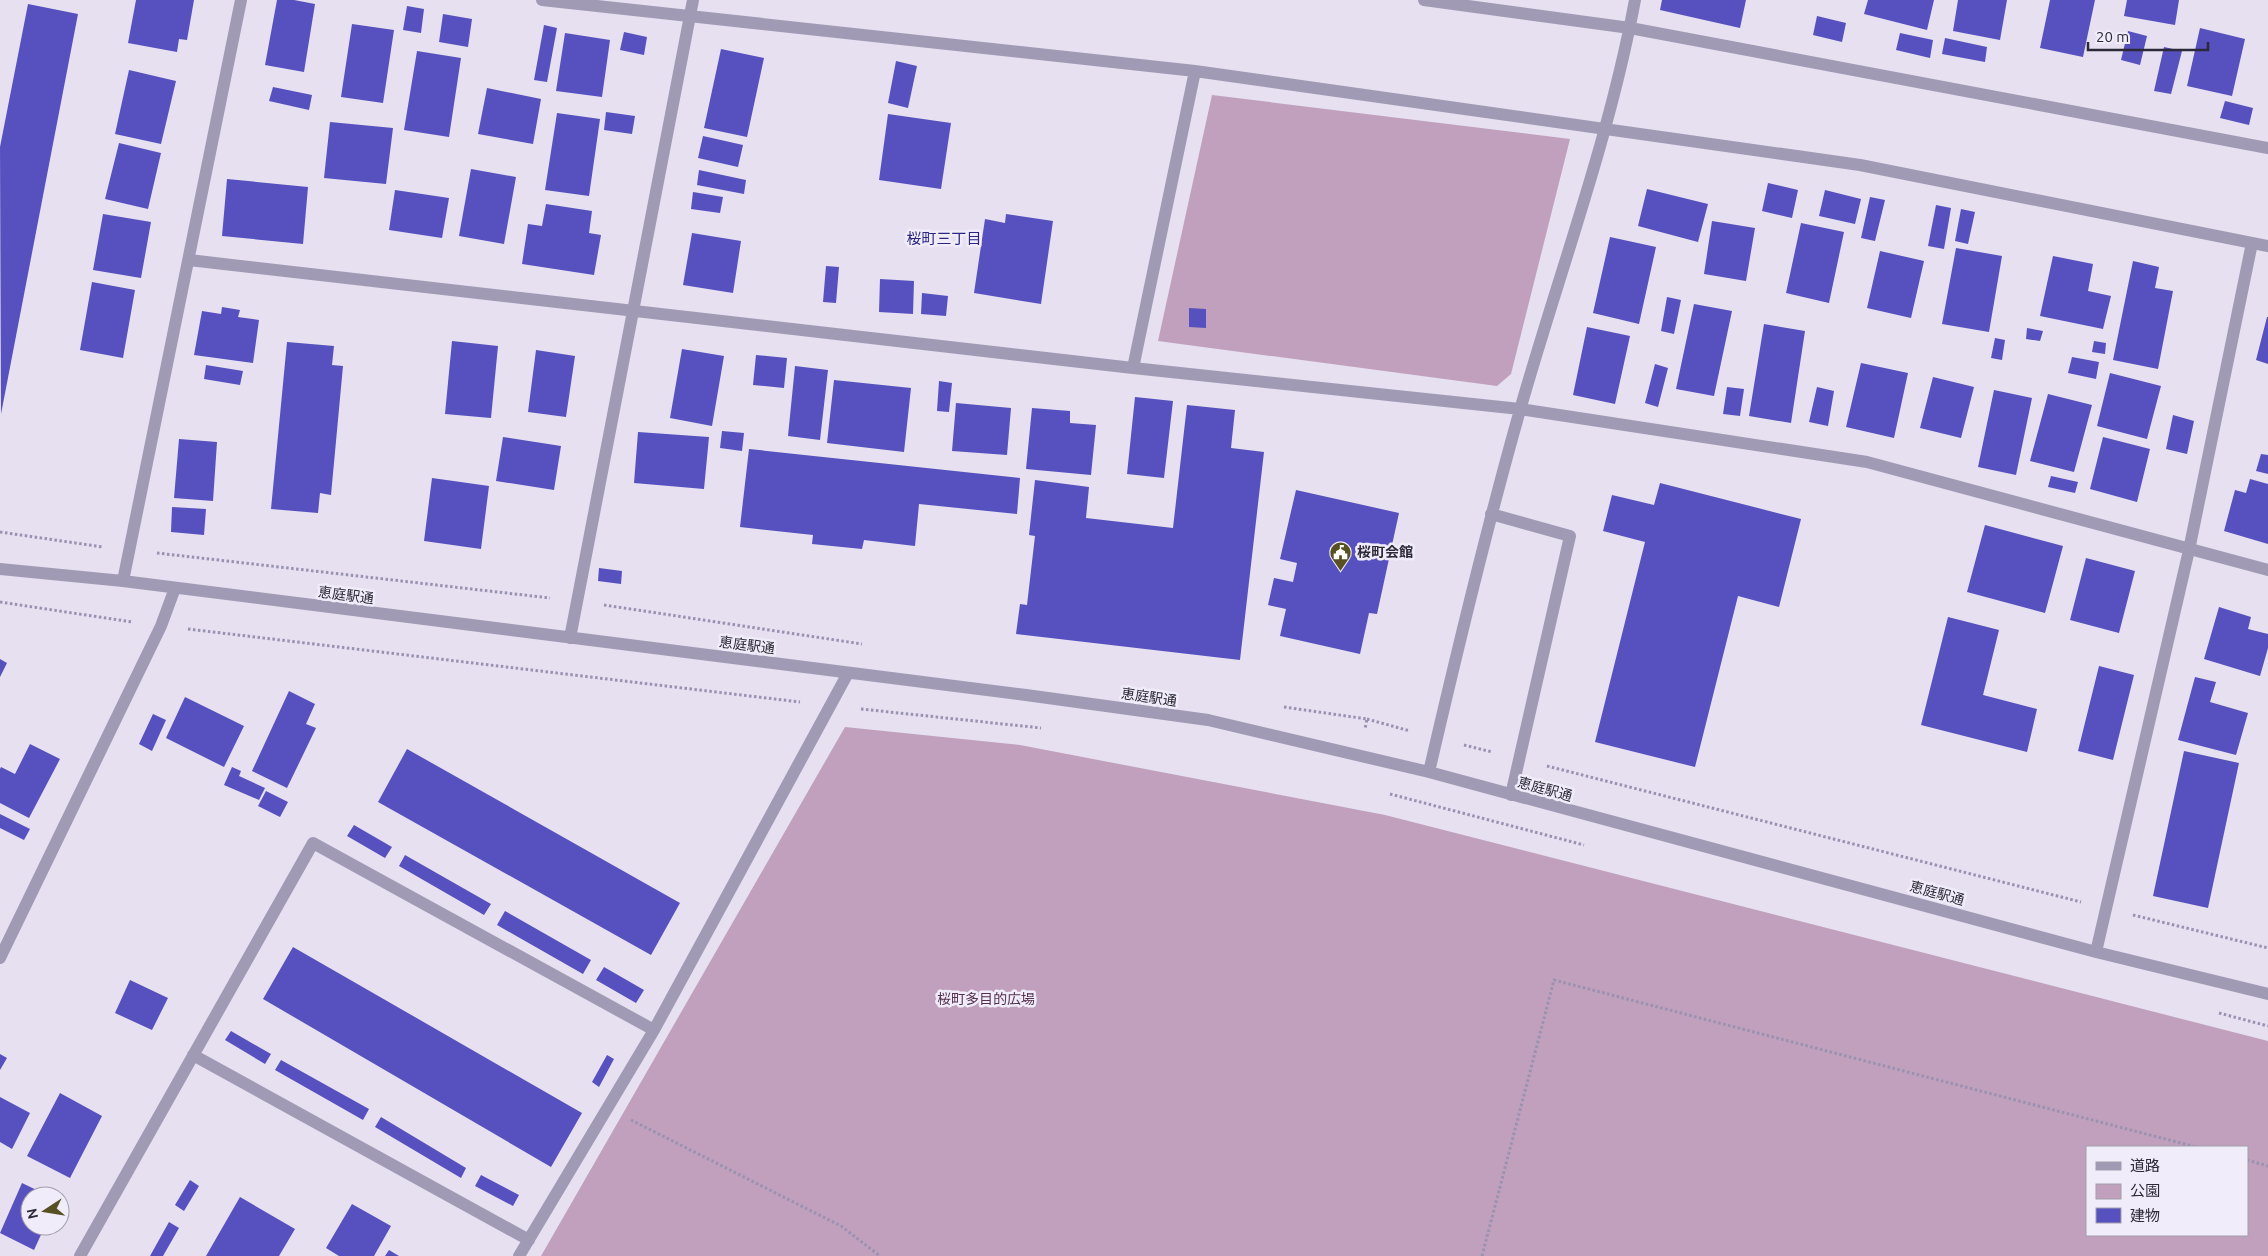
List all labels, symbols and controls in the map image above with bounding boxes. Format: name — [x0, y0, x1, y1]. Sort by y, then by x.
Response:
scale bar — [2088, 20, 2208, 52]
text: 20 m — [2096, 28, 2129, 45]
district label: 桜町三丁目 — [906, 230, 982, 247]
public building icon: 桜町会館 — [1329, 540, 1353, 571]
place label: 桜町会館 — [1357, 544, 1413, 560]
street label: 恵庭駅通 — [317, 584, 375, 606]
street label: 恵庭駅通 — [718, 634, 776, 656]
street label: 恵庭駅通 — [1120, 685, 1178, 709]
street label: 恵庭駅通 — [1516, 774, 1574, 804]
street label: 恵庭駅通 — [1908, 878, 1966, 908]
park label: 桜町多目的広場 — [937, 991, 1035, 1007]
legend — [2086, 1146, 2248, 1236]
text: 道路 — [2130, 1157, 2160, 1174]
text: 公園 — [2130, 1182, 2160, 1199]
north arrow — [20, 1186, 70, 1236]
text: N — [23, 1207, 41, 1220]
text: 建物 — [2130, 1207, 2160, 1224]

